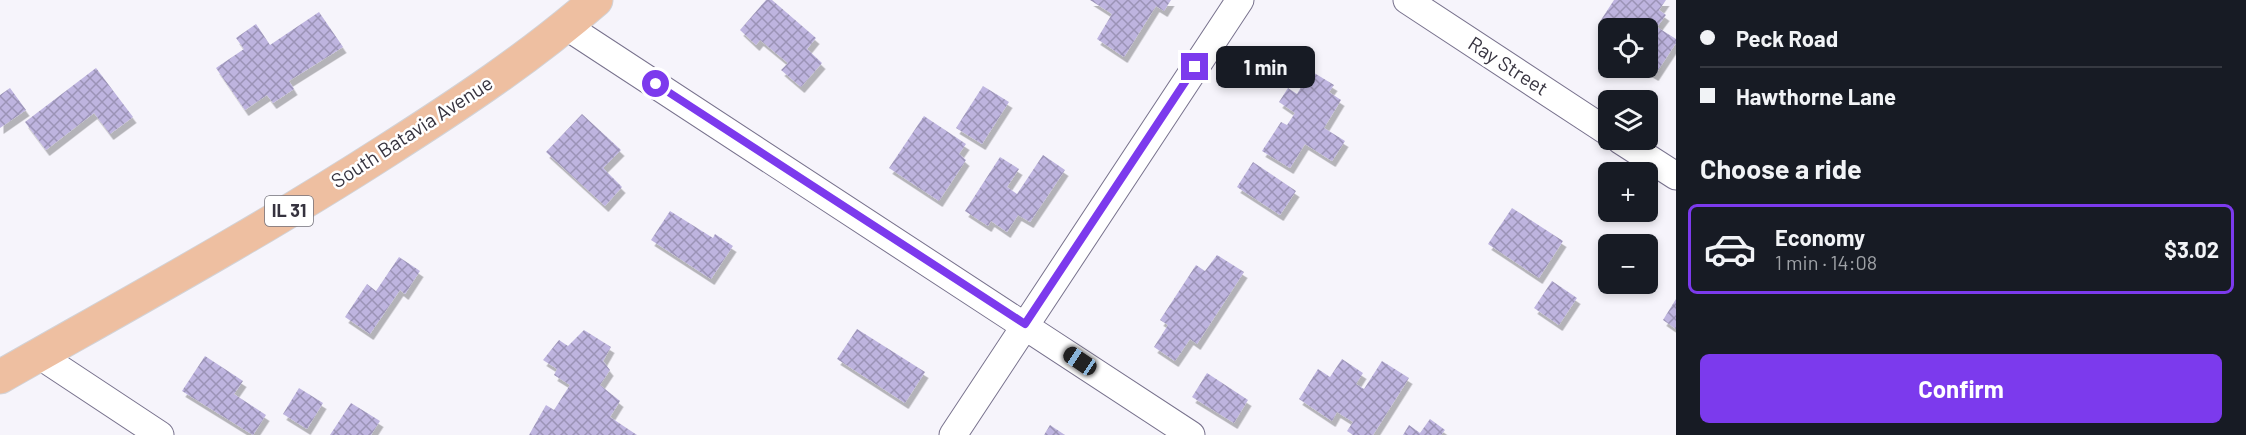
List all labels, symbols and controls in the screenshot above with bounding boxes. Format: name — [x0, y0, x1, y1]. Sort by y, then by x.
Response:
map controls — [1598, 18, 1658, 294]
button: locate — [1598, 18, 1658, 78]
text: Peck Road — [1736, 25, 1838, 51]
street label: Ray Street — [1464, 31, 1553, 100]
callout: 1 min — [1216, 46, 1315, 88]
route end — [1181, 53, 1208, 80]
text: 1 min — [1244, 55, 1287, 79]
street label: South Batavia Avenue — [326, 70, 497, 192]
route start — [642, 70, 669, 97]
text: Hawthorne Lane — [1736, 83, 1896, 109]
button: layers — [1598, 90, 1658, 150]
text: Choose a ride — [1700, 152, 1862, 184]
button: + — [1598, 162, 1658, 222]
road number: IL 31 — [265, 196, 313, 226]
icon: car — [1703, 222, 1757, 276]
text: Economy — [1775, 224, 1865, 250]
button: − — [1598, 234, 1658, 294]
text: $3.02 — [2164, 236, 2219, 262]
text: 1 min · 14:08 — [1775, 250, 1877, 274]
car — [1060, 343, 1100, 379]
button: Confirm — [1700, 354, 2222, 423]

